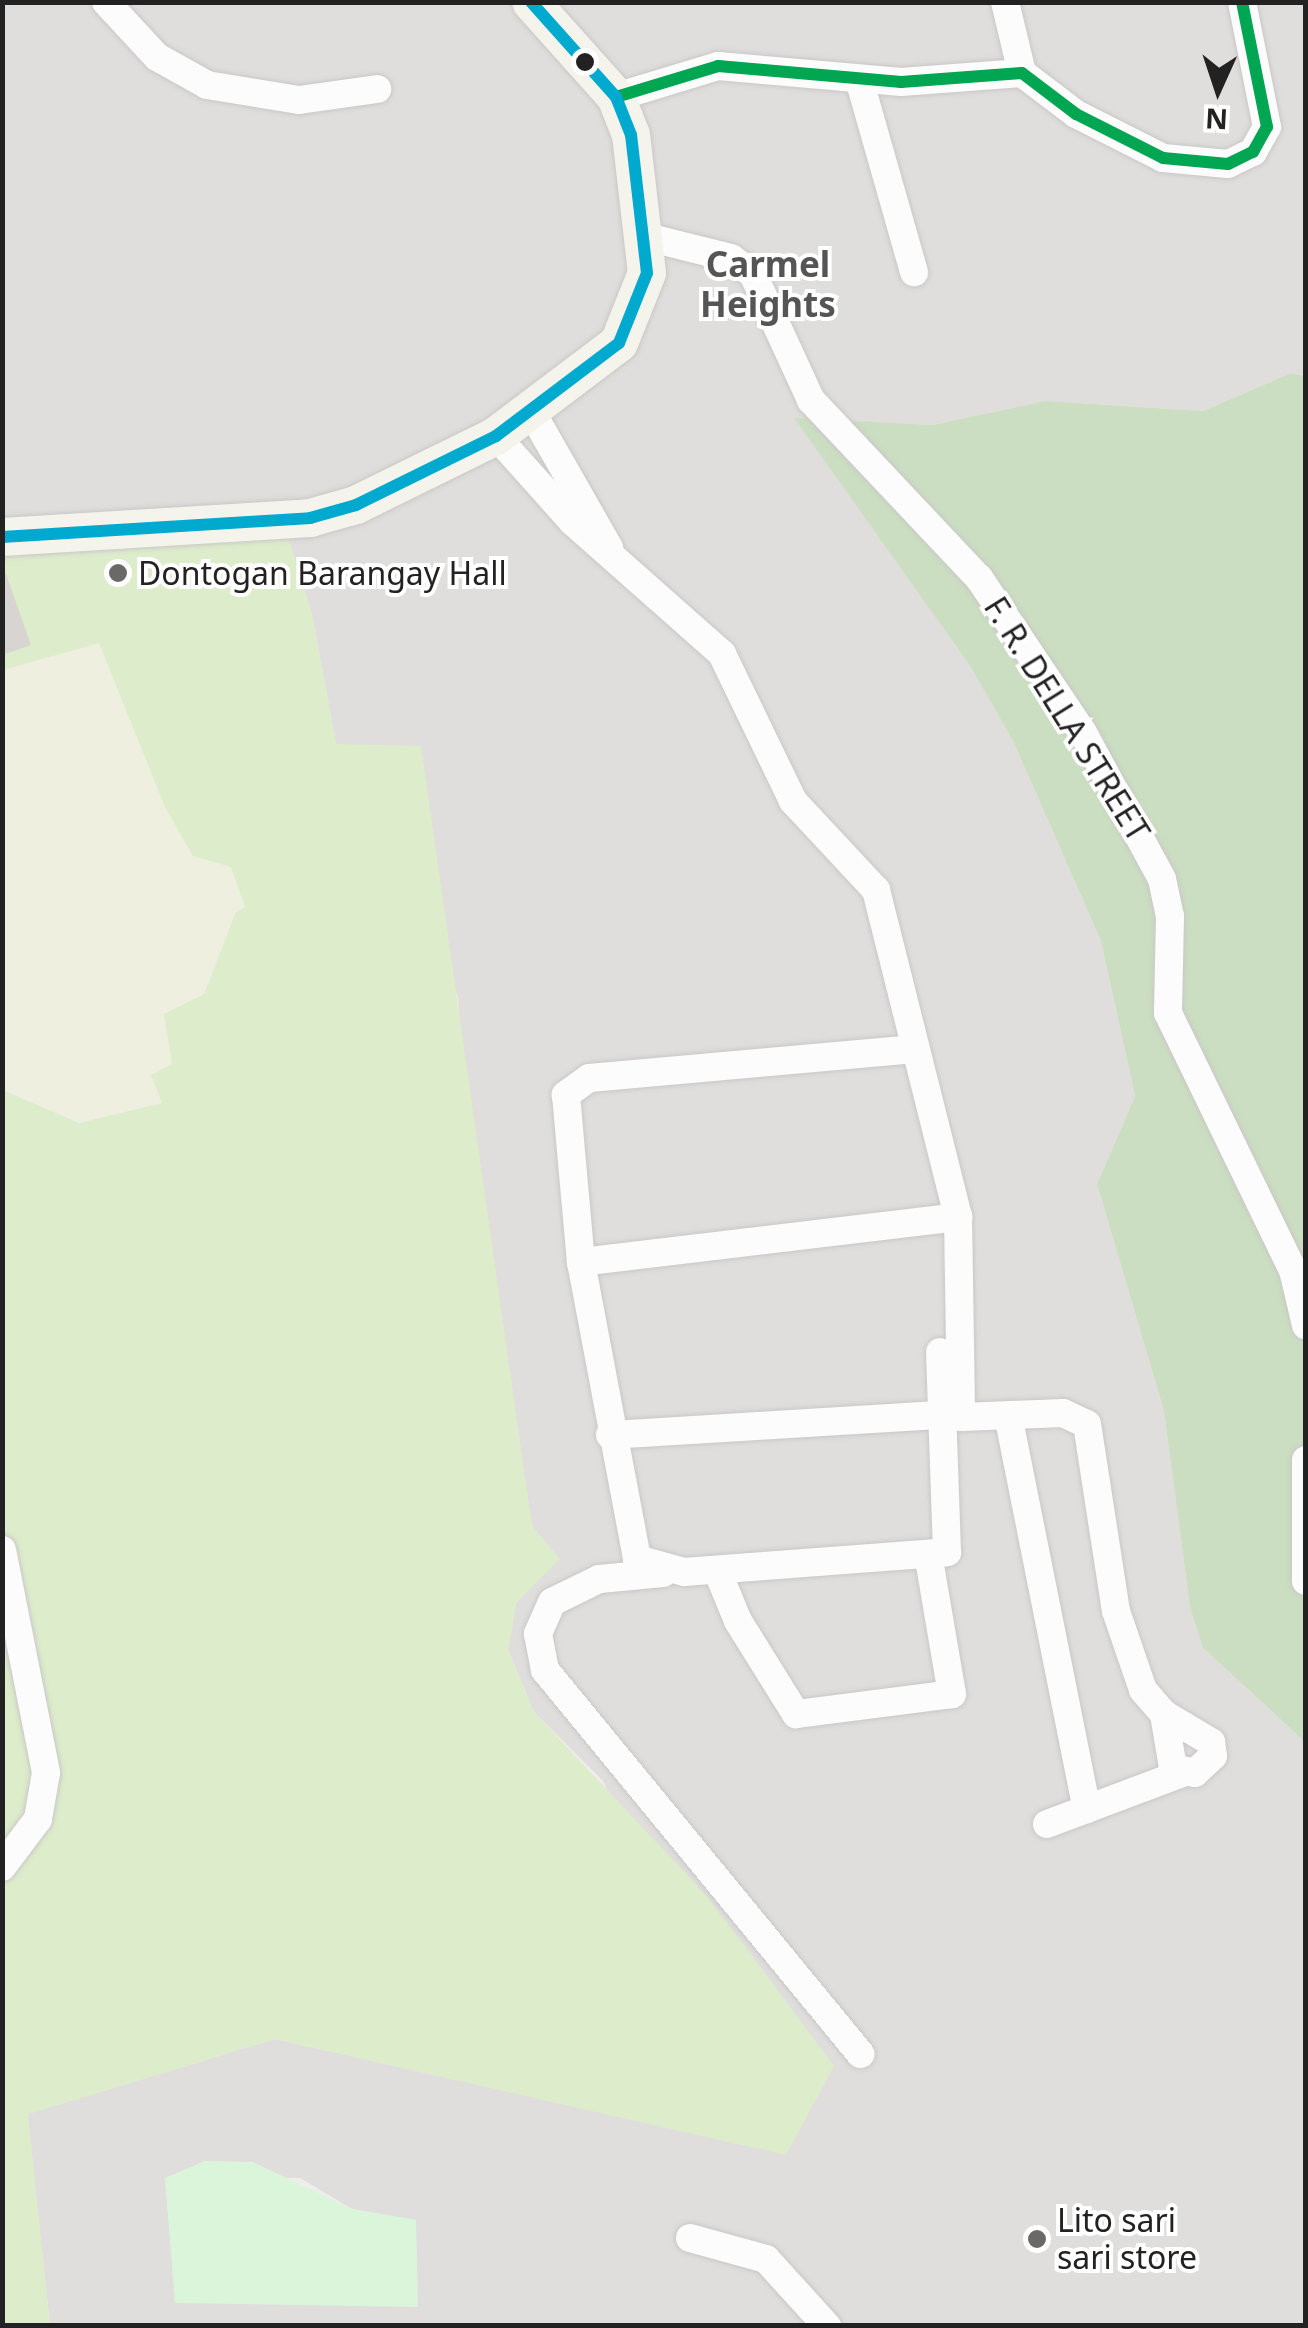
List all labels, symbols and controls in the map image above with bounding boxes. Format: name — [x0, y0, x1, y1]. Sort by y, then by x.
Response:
north arrow — [1168, 40, 1268, 140]
unlabelled marker — [575, 52, 595, 72]
text: N — [1204, 100, 1229, 140]
district label: Carmel Heights — [700, 243, 836, 325]
place label: Dontogan Barangay Hall — [138, 554, 507, 592]
marker: Dontogan Barangay Hall — [107, 562, 129, 584]
street label: F. R. DELLA STREET — [976, 590, 1158, 848]
place label: Lito sari sari store — [1057, 2202, 1197, 2277]
marker: Lito sari sari store — [1026, 2228, 1048, 2250]

